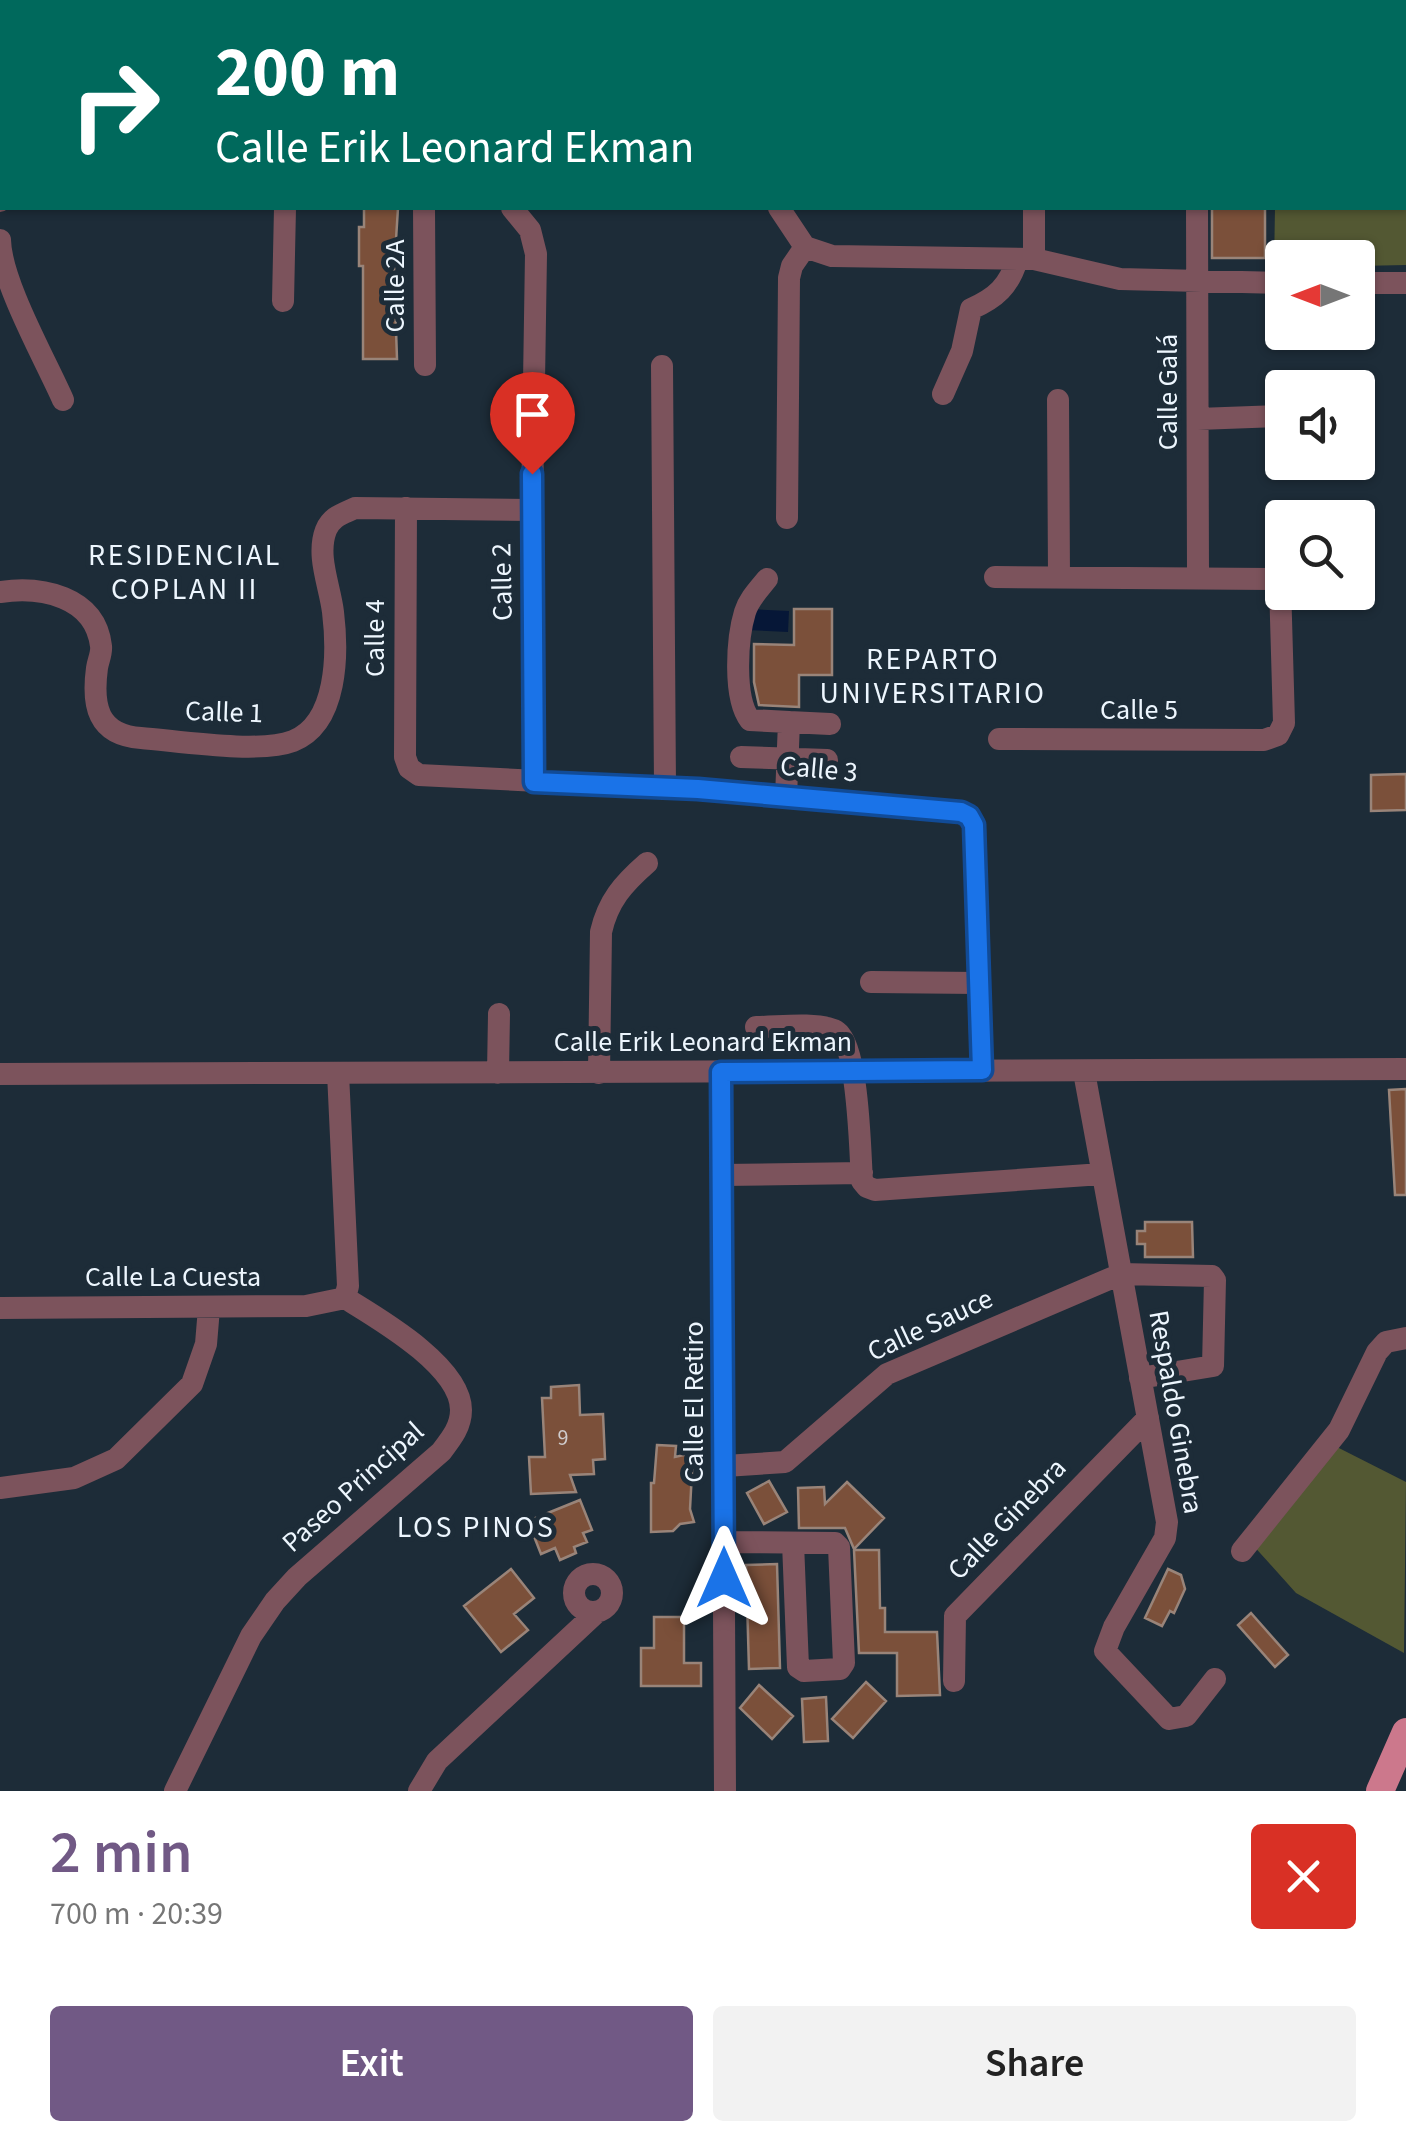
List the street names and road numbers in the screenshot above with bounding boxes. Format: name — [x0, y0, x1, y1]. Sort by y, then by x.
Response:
street label: Calle 2A — [375, 239, 415, 333]
street label: Calle Galá — [1148, 334, 1188, 450]
street label: Calle 2 — [481, 543, 523, 621]
street label: Calle 4 — [355, 599, 395, 677]
street label: Calle 5 — [1100, 690, 1178, 730]
street label: Calle 1 — [184, 691, 264, 733]
street label: Calle 3 — [779, 746, 859, 792]
street label: Calle Erik Leonard Ekman — [554, 1022, 852, 1062]
street label: Calle La Cuesta — [85, 1257, 261, 1297]
street label: Calle Sauce — [861, 1279, 999, 1371]
street label: Respaldo Ginebra — [1138, 1307, 1214, 1517]
street label: Calle El Retiro — [674, 1321, 714, 1483]
street label: Paseo Principal — [273, 1412, 433, 1562]
street label: Calle Ginebra — [938, 1449, 1076, 1589]

